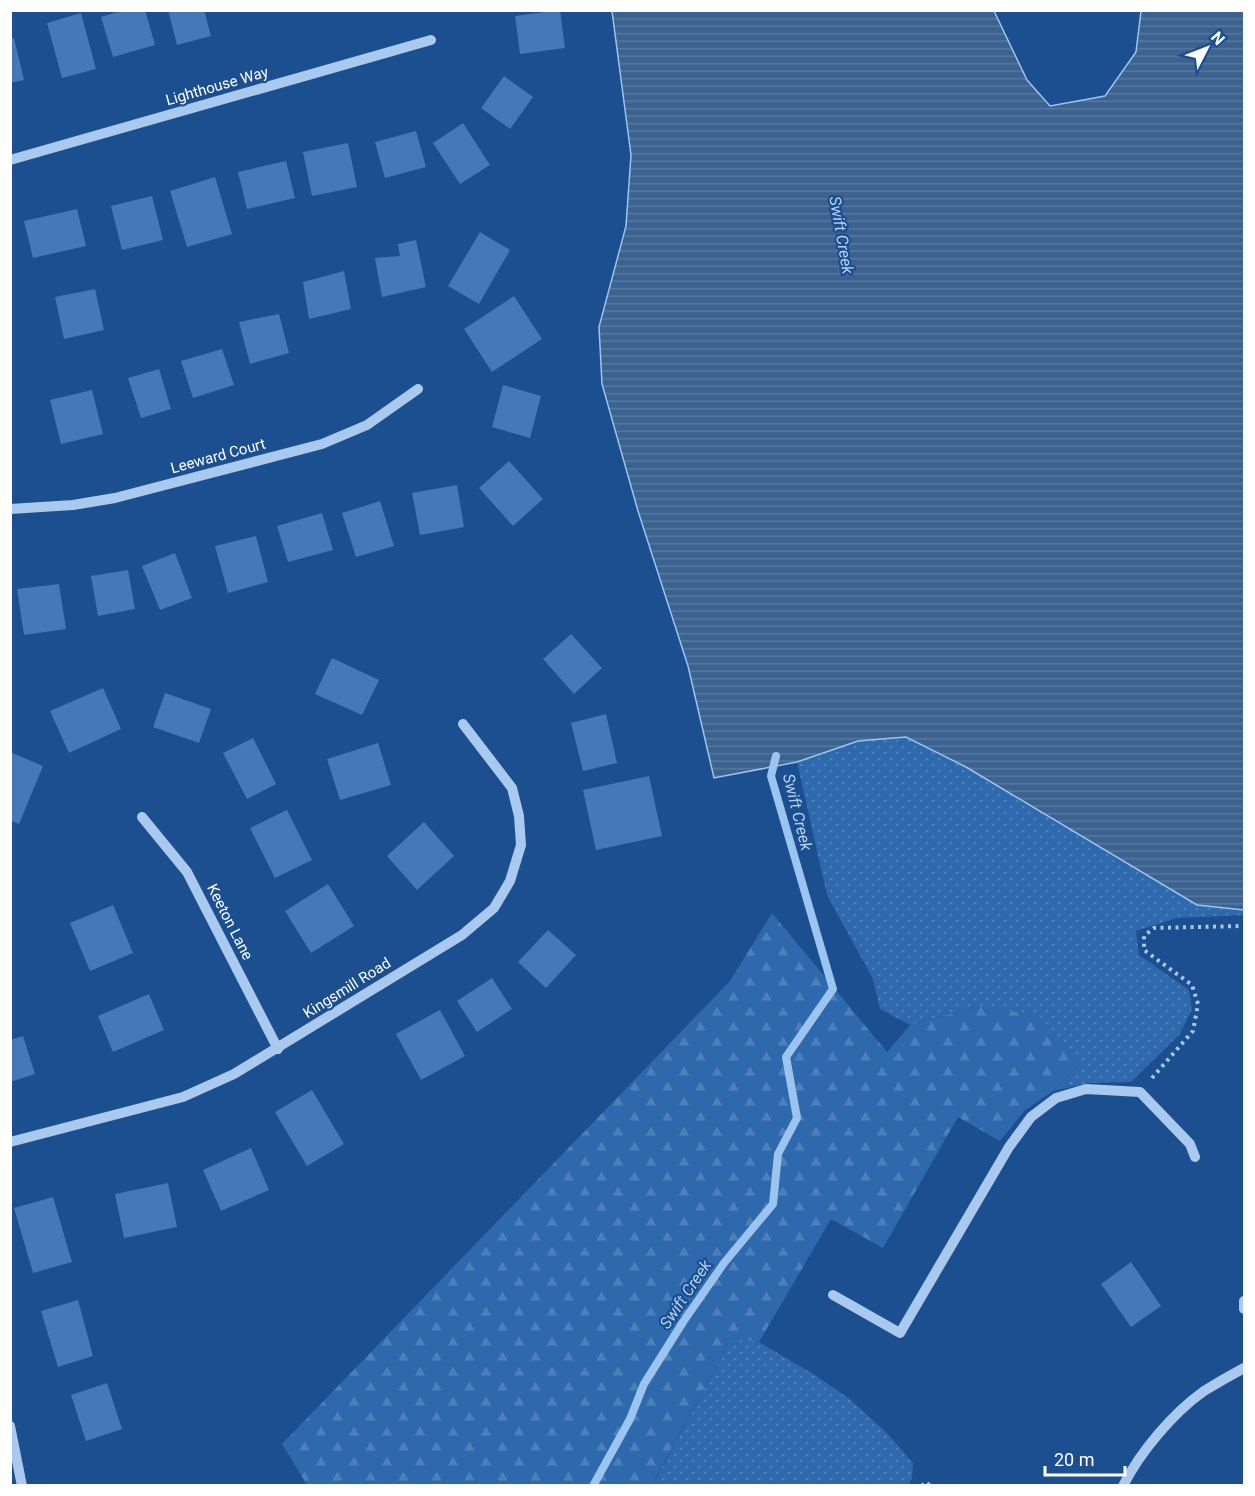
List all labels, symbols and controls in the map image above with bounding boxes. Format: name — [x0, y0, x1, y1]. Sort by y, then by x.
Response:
north arrow — [1177, 18, 1237, 78]
text: N — [1207, 28, 1229, 49]
street label: Lighthouse Way — [164, 63, 270, 109]
water label: Swift Creek — [825, 195, 858, 277]
street label: Leeward Court — [169, 435, 267, 477]
water label: Swift Creek — [779, 772, 817, 854]
street label: Keeton Lane — [203, 881, 257, 963]
street label: Kingsmill Road — [300, 954, 394, 1022]
water label: Swift Creek — [656, 1255, 716, 1332]
scale bar — [1045, 1439, 1124, 1477]
text: 20 m — [1054, 1449, 1094, 1470]

